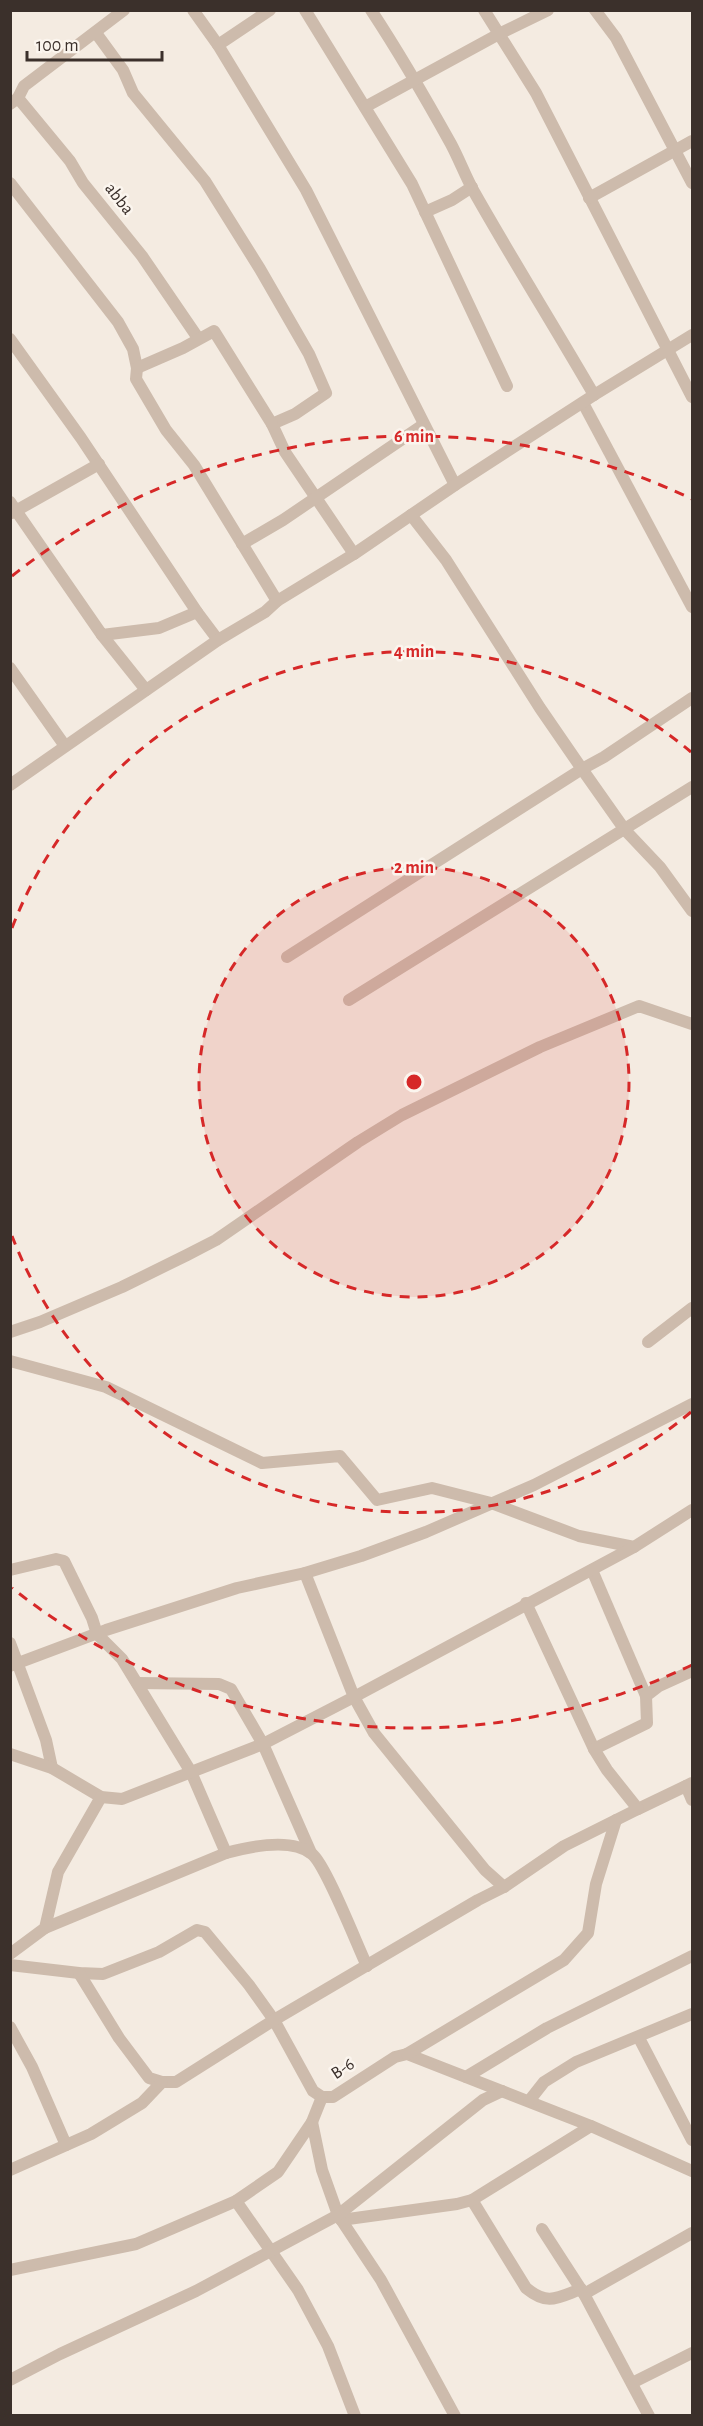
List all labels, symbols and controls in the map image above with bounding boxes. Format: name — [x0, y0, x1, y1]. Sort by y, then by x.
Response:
scale bar — [27, 24, 162, 62]
text: 100 m — [36, 37, 79, 55]
street label: abba — [101, 180, 137, 218]
text: 6 min — [394, 428, 434, 446]
text: 4 min — [394, 643, 434, 661]
text: 2 min — [394, 859, 434, 877]
centre of rings — [404, 1072, 424, 1092]
street label: B-6 — [328, 2055, 358, 2083]

